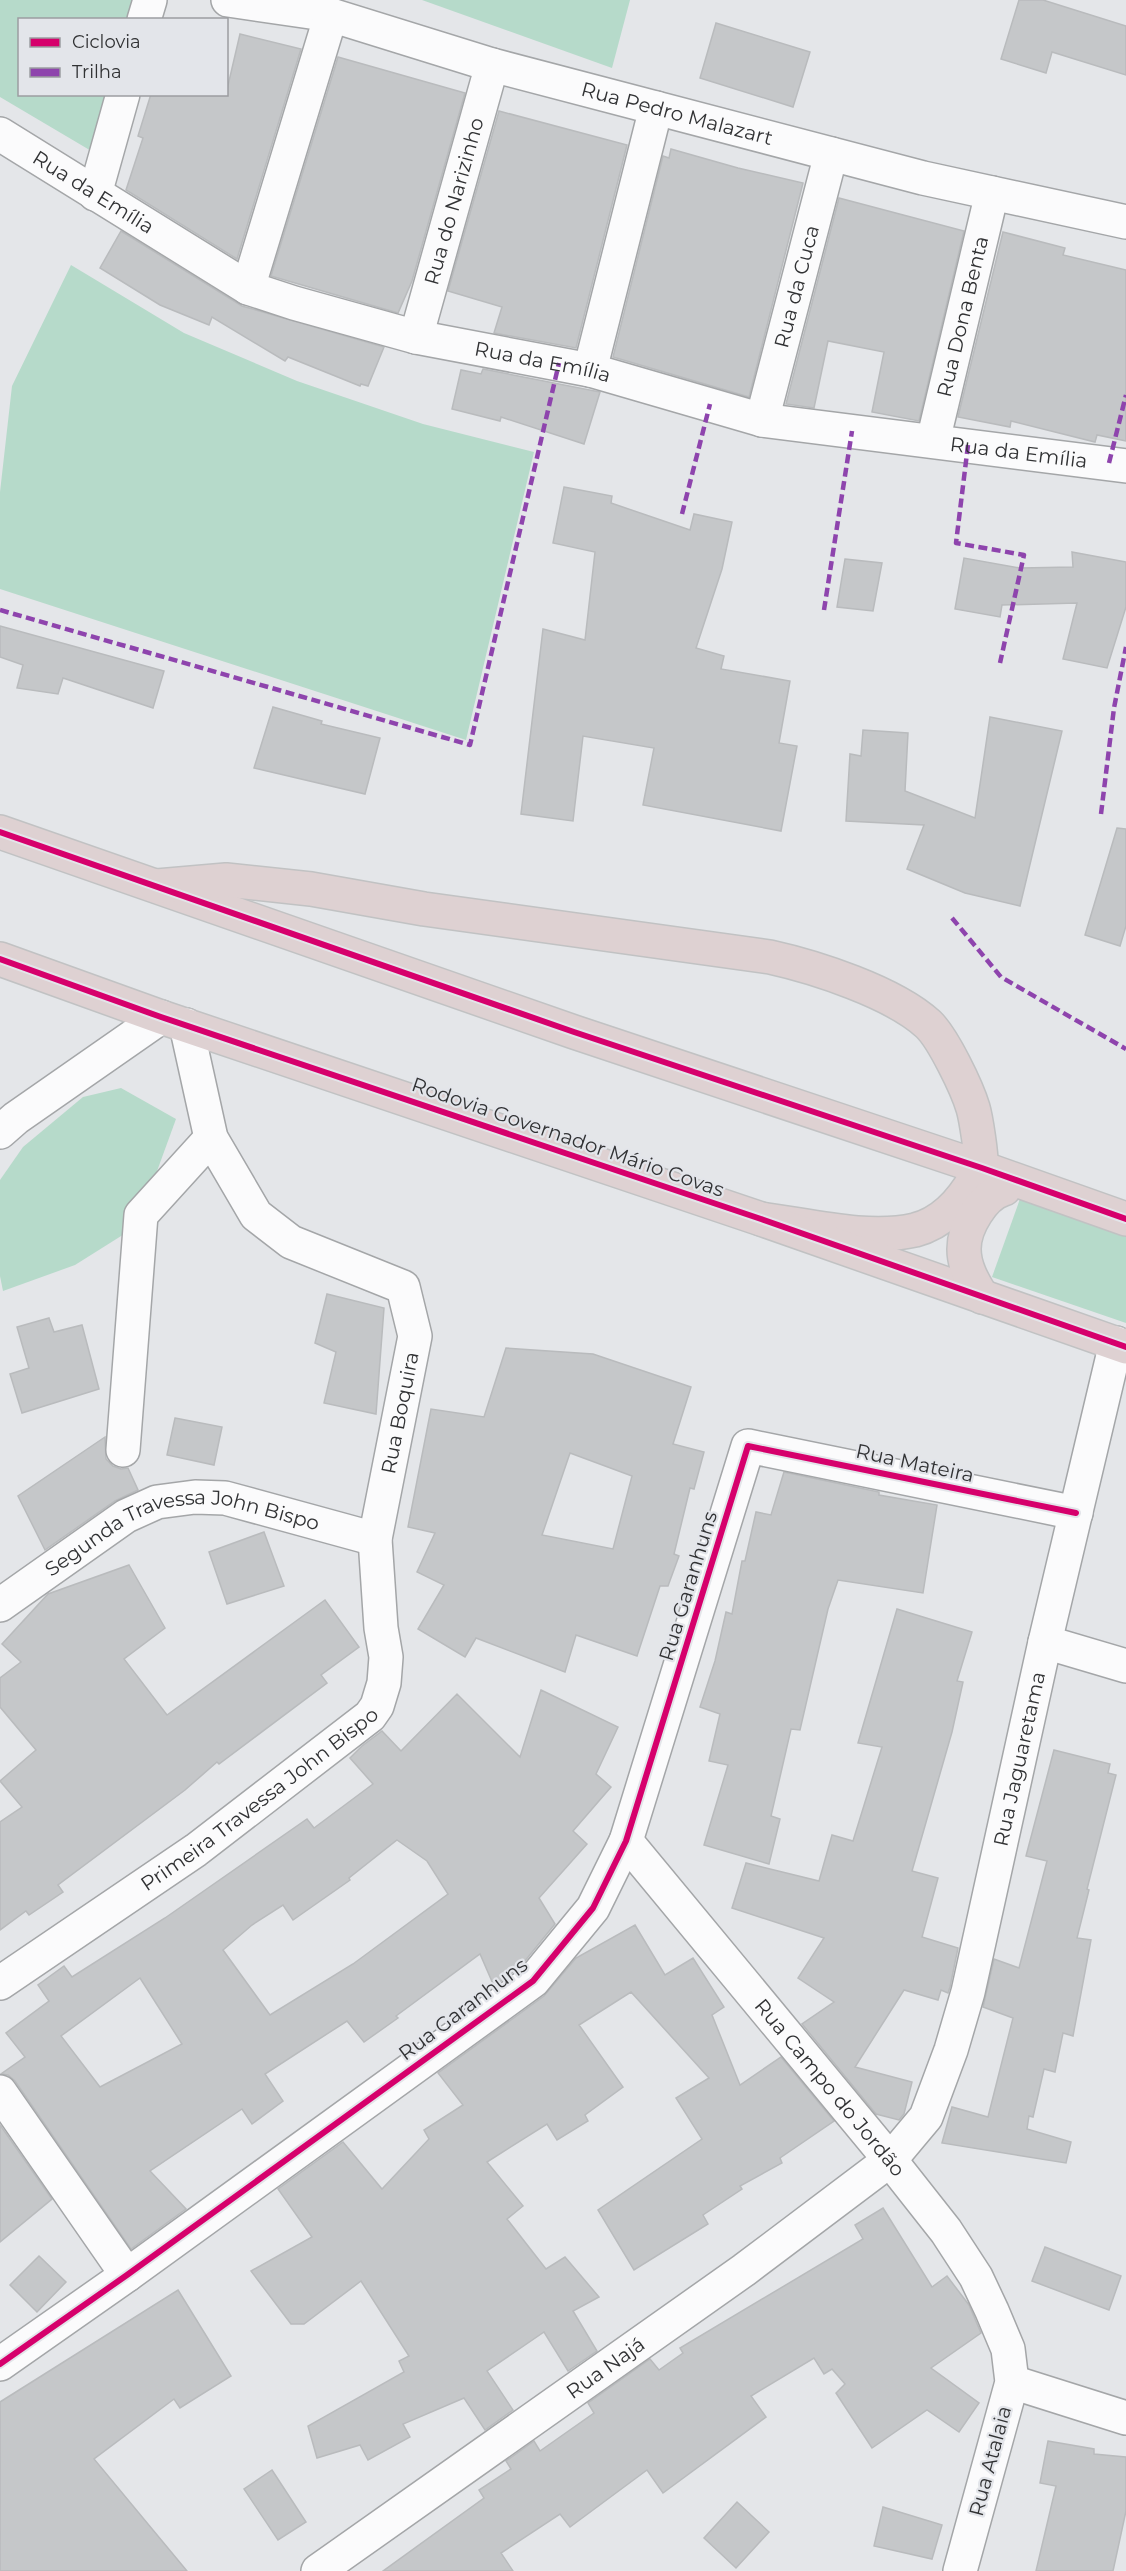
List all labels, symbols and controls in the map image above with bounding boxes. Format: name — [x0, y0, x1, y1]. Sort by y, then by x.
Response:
legend — [18, 18, 228, 96]
text: Ciclovia — [72, 31, 141, 53]
text: Trilha — [72, 61, 122, 83]
street label: Rua Pedro Malazart — [579, 77, 775, 150]
street label: Rua do Narizinho — [419, 115, 489, 288]
street label: Rua da Emília — [28, 145, 158, 239]
street label: Rua da Cuca — [769, 222, 824, 350]
street label: Rua Dona Benta — [932, 233, 993, 399]
street label: Rua da Emília — [473, 336, 614, 387]
street label: Rua da Emília — [949, 432, 1089, 473]
street label: Rodovia Governador Mário Covas — [409, 1072, 728, 1202]
street label: Rua Boquira — [376, 1350, 424, 1476]
street label: Rua Mateira — [854, 1439, 976, 1487]
street label: Segunda Travessa John Bispo — [40, 1485, 322, 1581]
street label: Rua Garanhuns — [654, 1508, 722, 1664]
street label: Rua Jaguaretama — [988, 1669, 1050, 1849]
street label: Primeira Travessa John Bispo — [136, 1703, 384, 1896]
street label: Rua Garanhuns — [394, 1953, 532, 2065]
street label: Rua Campo do Jordão — [750, 1994, 910, 2181]
street label: Rua Najá — [562, 2332, 649, 2404]
street label: Rua Atalaia — [964, 2403, 1016, 2519]

